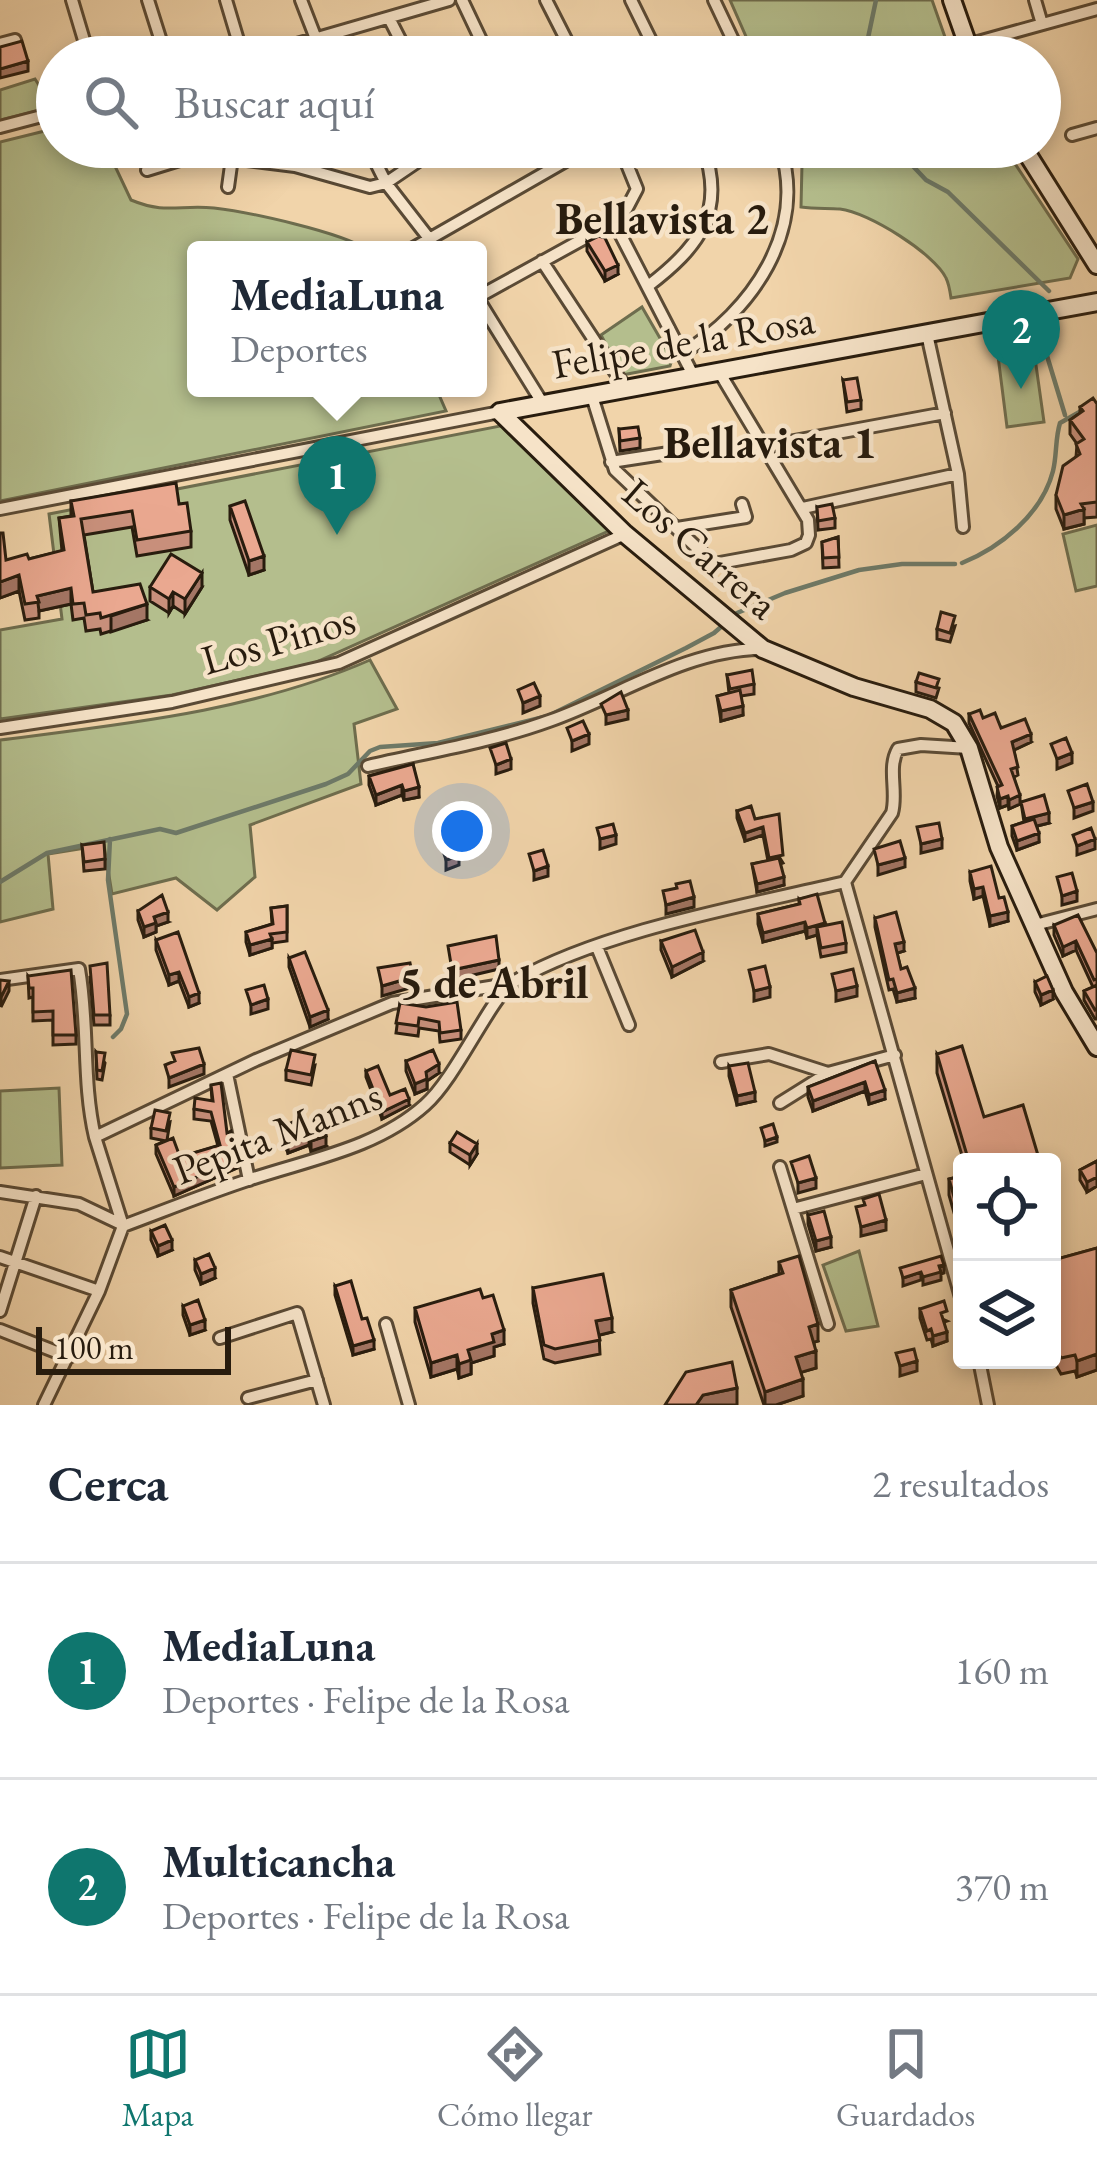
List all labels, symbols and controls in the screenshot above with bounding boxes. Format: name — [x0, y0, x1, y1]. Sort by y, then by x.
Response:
search box — [36, 36, 1061, 168]
icon: search — [78, 69, 144, 135]
text: Buscar aquí — [174, 73, 374, 131]
district label: Bellavista 2 — [555, 189, 769, 247]
popup — [187, 241, 487, 397]
text: MediaLuna — [230, 265, 444, 323]
pin: 2 — [982, 290, 1060, 389]
street label: Felipe de la Rosa — [547, 291, 819, 392]
text: Deportes — [230, 323, 368, 374]
district label: Bellavista 1 — [663, 413, 877, 471]
pin: 1 — [298, 436, 376, 535]
street label: Los Carrera — [611, 466, 790, 631]
street label: Los Pinos — [195, 591, 361, 688]
your location — [432, 801, 492, 861]
district label: 5 de Abril — [399, 953, 589, 1011]
street label: Pepita Manns — [165, 1067, 390, 1197]
map controls — [953, 1153, 1061, 1369]
button: locate — [953, 1153, 1061, 1261]
button: layers — [953, 1261, 1061, 1369]
scale bar — [36, 1321, 231, 1374]
text: 100 m — [54, 1326, 134, 1369]
text: Cerca — [48, 1450, 168, 1516]
text: 2 resultados — [872, 1458, 1049, 1509]
text: MediaLuna — [162, 1616, 375, 1674]
text: 1 — [77, 1645, 97, 1696]
text: 160 m — [955, 1645, 1049, 1696]
text: Deportes · Felipe de la Rosa — [162, 1674, 570, 1725]
text: Multicancha — [162, 1832, 395, 1890]
text: 2 — [77, 1861, 97, 1912]
text: 370 m — [955, 1861, 1049, 1912]
text: Deportes · Felipe de la Rosa — [162, 1890, 570, 1941]
tab: Mapa — [122, 2021, 194, 2136]
tab: Cómo llegar — [437, 2021, 593, 2136]
tab: Guardados — [836, 2021, 975, 2136]

